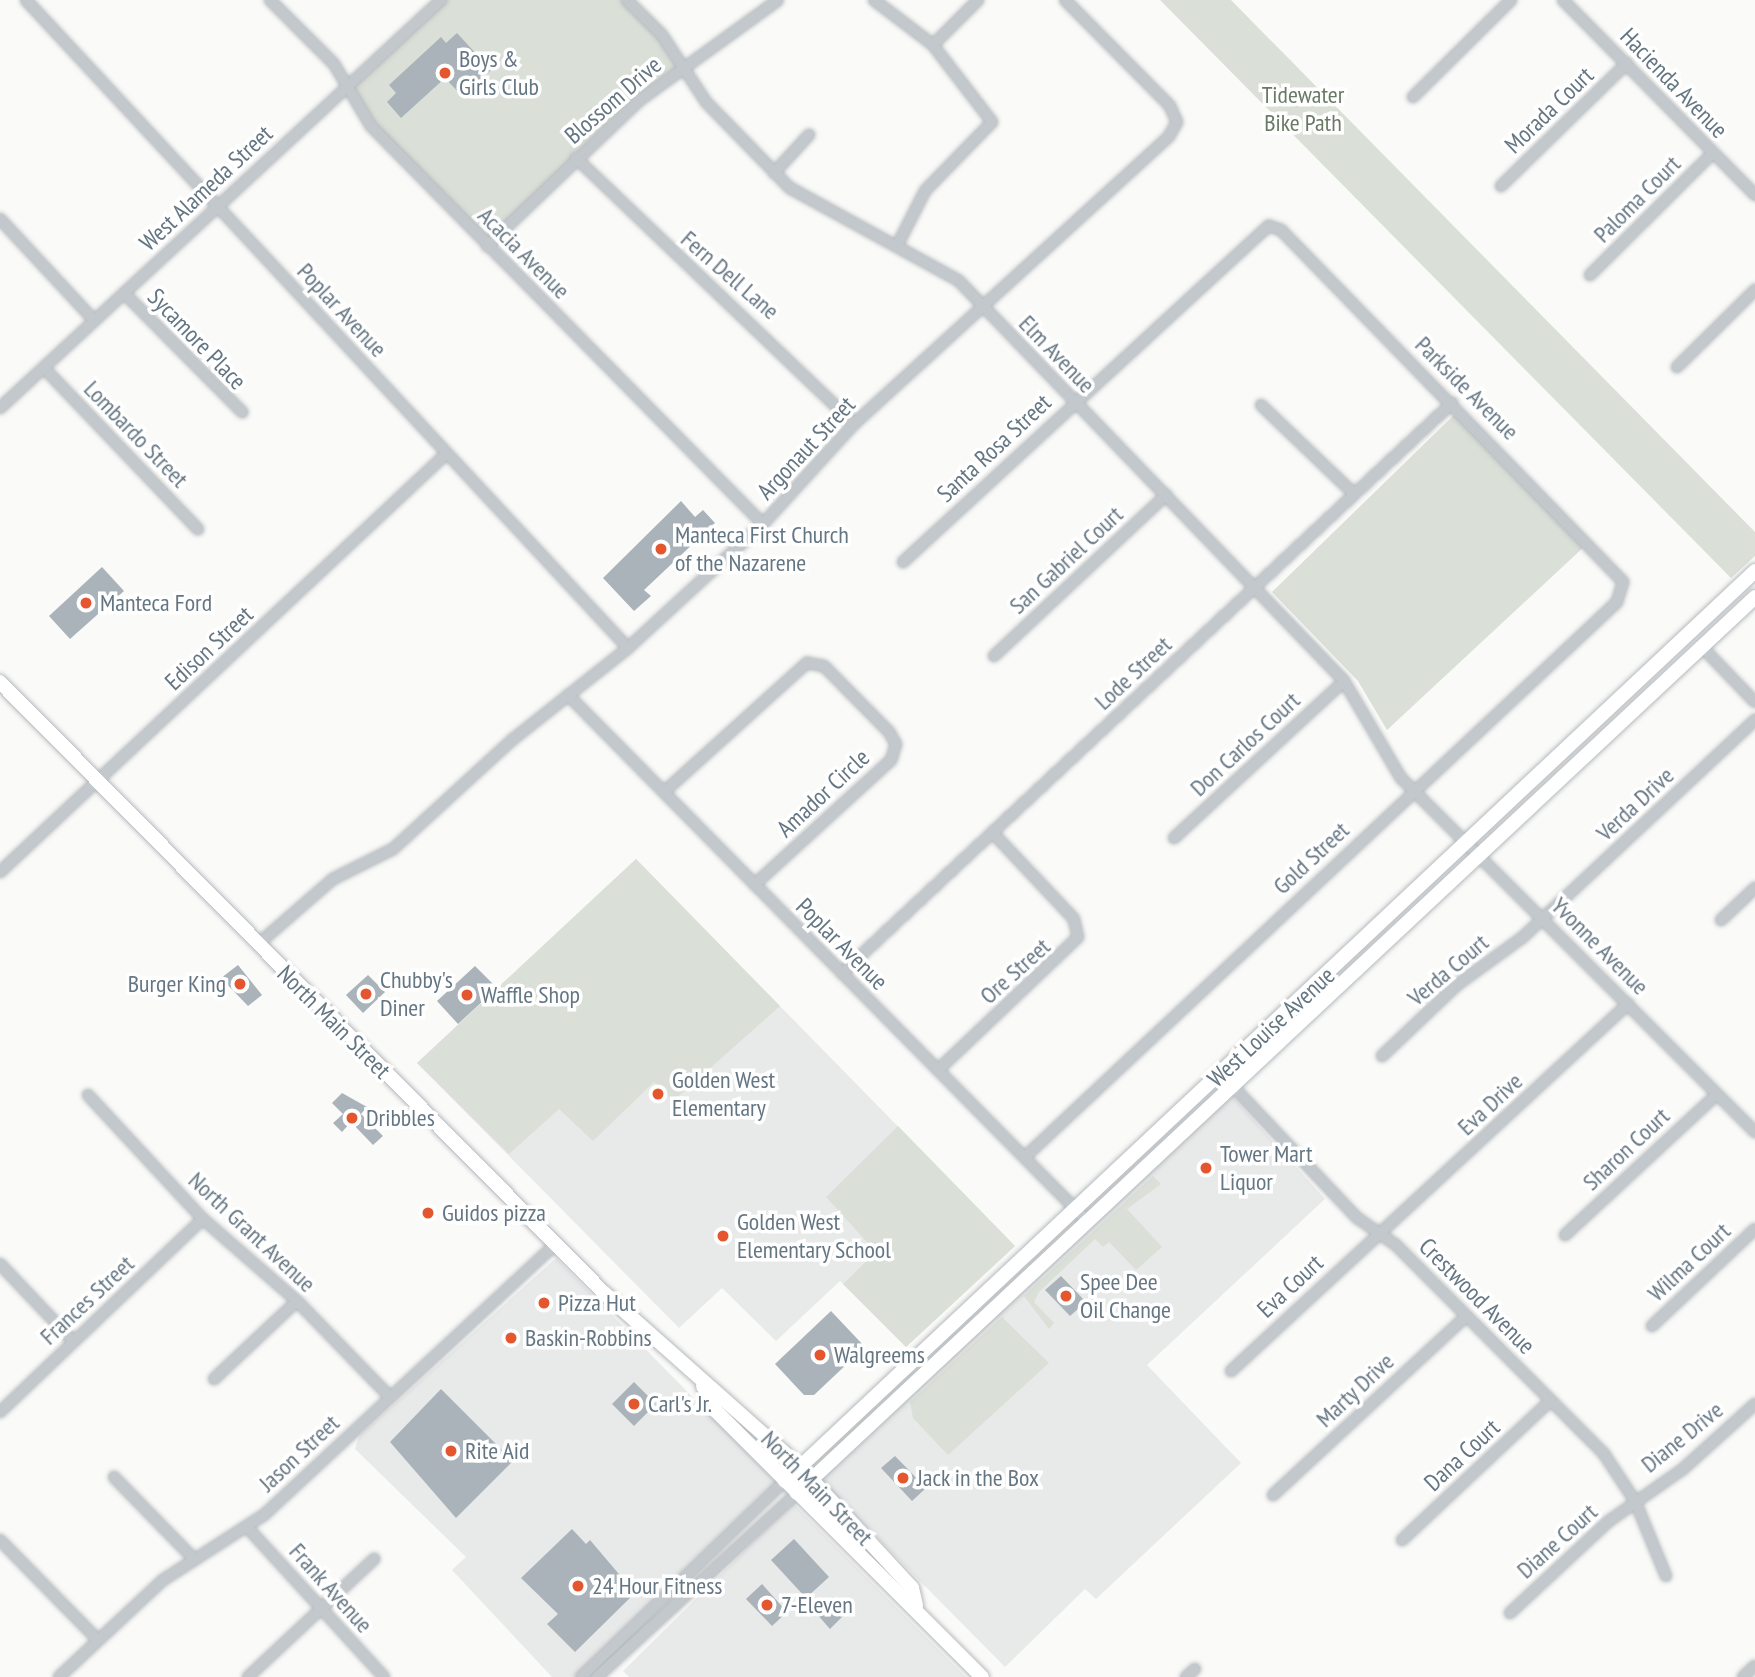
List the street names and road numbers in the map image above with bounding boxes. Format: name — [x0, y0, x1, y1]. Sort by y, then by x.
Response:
street label: Hacienda Avenue — [1614, 22, 1734, 144]
street label: Blossom Drive — [559, 50, 667, 150]
street label: Morada Court — [1499, 61, 1599, 159]
street label: West Alameda Street — [133, 119, 279, 257]
street label: Paloma Court — [1588, 150, 1686, 248]
street label: Acacia Avenue — [472, 201, 576, 305]
street label: Fern Dell Lane — [675, 225, 785, 325]
street label: Poplar Avenue — [291, 257, 393, 363]
street label: Sycamore Place — [142, 283, 252, 395]
street label: Elm Avenue — [1013, 309, 1101, 399]
street label: Parkside Avenue — [1409, 330, 1525, 446]
street label: Lombardo Street — [78, 375, 194, 493]
street label: Santa Rosa Street — [931, 388, 1057, 508]
street label: Argonaut Street — [751, 390, 861, 506]
street label: San Gabriel Court — [1003, 500, 1129, 620]
street label: Edison Street — [159, 600, 259, 696]
street label: Lode Street — [1089, 630, 1177, 716]
street label: Don Carlos Court — [1184, 686, 1306, 802]
street label: Amador Circle — [771, 743, 875, 843]
street label: Verda Drive — [1590, 761, 1680, 847]
street label: Gold Street — [1267, 816, 1355, 900]
street label: Yvonne Avenue — [1545, 891, 1655, 1001]
street label: Poplar Avenue — [790, 892, 894, 996]
street label: Verda Court — [1402, 928, 1494, 1012]
street label: Ore Street — [974, 932, 1056, 1010]
street label: North Main Street — [271, 959, 397, 1085]
street label: West Louise Avenue — [1201, 961, 1341, 1093]
street label: Eva Drive — [1452, 1067, 1528, 1141]
street label: Sharon Court — [1577, 1102, 1675, 1196]
street label: North Grant Avenue — [182, 1166, 322, 1298]
street label: Wilma Court — [1642, 1217, 1736, 1307]
street label: Crestwood Avenue — [1413, 1232, 1541, 1360]
street label: Eva Court — [1251, 1248, 1329, 1324]
street label: Frances Street — [34, 1249, 140, 1351]
street label: Marty Drive — [1310, 1347, 1400, 1433]
street label: Diane Drive — [1635, 1395, 1729, 1479]
street label: Jason Street — [253, 1409, 345, 1497]
street label: Dana Court — [1418, 1413, 1506, 1497]
street label: North Main Street — [755, 1425, 879, 1551]
street label: Diane Court — [1511, 1498, 1603, 1584]
street label: Frank Avenue — [283, 1537, 379, 1639]

